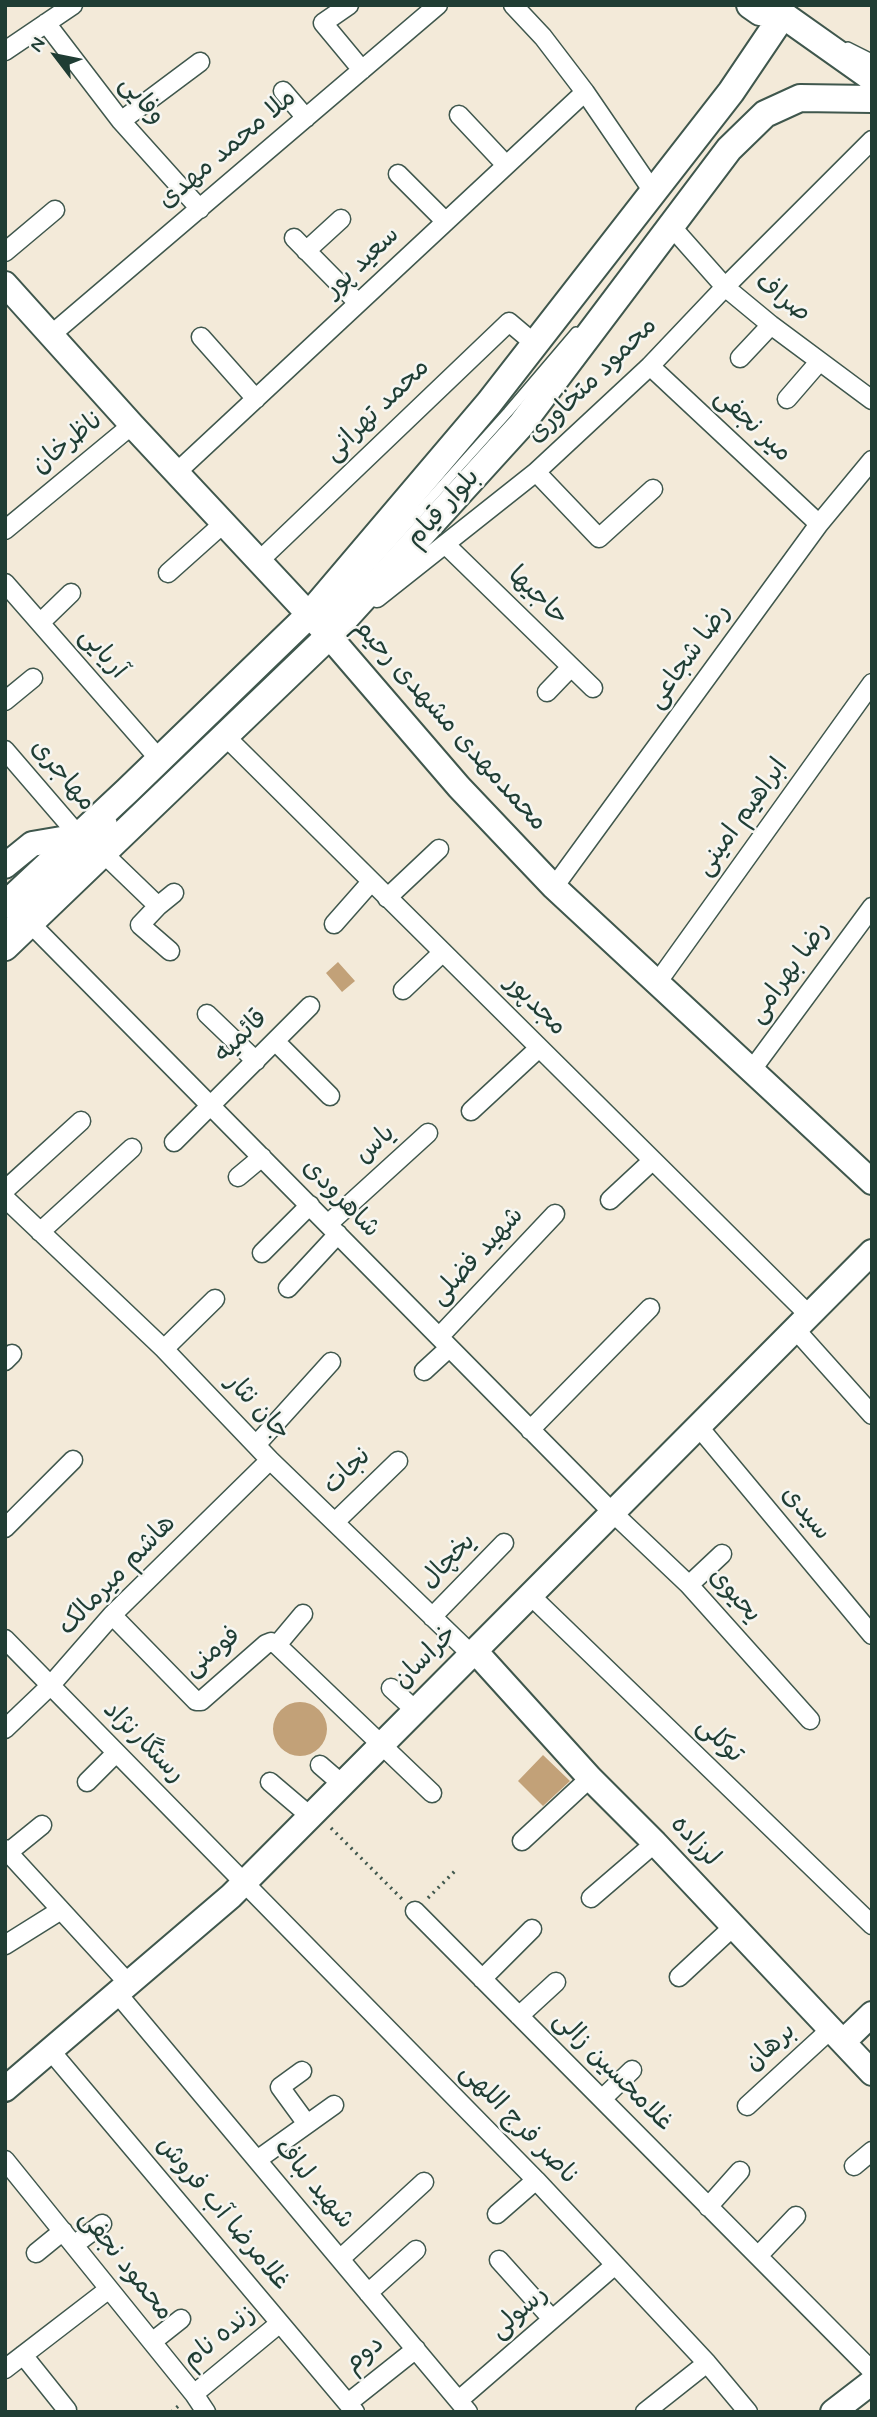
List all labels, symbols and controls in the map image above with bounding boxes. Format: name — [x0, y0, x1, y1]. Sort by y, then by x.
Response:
north arrow — [21, 21, 91, 91]
text: N — [24, 33, 52, 57]
street label: وفایی — [111, 70, 171, 132]
street label: ملا محمد مهدی — [153, 83, 303, 217]
street label: سعید پور — [319, 220, 407, 306]
street label: صراف — [748, 268, 816, 330]
street label: محمود متخاوری — [521, 311, 665, 451]
street label: محمد تهرانی — [319, 353, 437, 469]
street label: میر نجفی — [707, 382, 797, 470]
street label: ناظرخان — [26, 406, 110, 482]
street label: بلوار قیام — [400, 463, 488, 555]
street label: حاجیها — [500, 561, 574, 633]
street label: رضا شجاعی — [641, 598, 739, 716]
street label: محمدمهدی مشهدی رحیم — [345, 613, 553, 839]
street label: آریایی — [71, 622, 133, 686]
street label: مهاجری — [23, 733, 101, 819]
street label: ابراهیم امینی — [690, 753, 796, 883]
street label: رضا بهرامی — [742, 916, 838, 1030]
street label: مجدپور — [498, 969, 572, 1043]
street label: قائمیه — [209, 1004, 275, 1070]
street label: یاس — [349, 1119, 403, 1171]
street label: شاهرودی — [294, 1153, 386, 1245]
street label: شهید فضلی — [425, 1201, 531, 1313]
street label: جان نثار — [218, 1368, 296, 1448]
street label: نجات — [318, 1442, 378, 1502]
street label: سیدی — [773, 1480, 837, 1548]
street label: هاشم میرمالک — [53, 1509, 183, 1643]
street label: یخچال — [415, 1527, 483, 1597]
street label: یحیوی — [701, 1562, 767, 1630]
street label: خراسان — [388, 1620, 464, 1696]
street label: فومنی — [178, 1621, 248, 1685]
street label: رستگارنژاد — [95, 1695, 191, 1791]
street label: توکلی — [689, 1711, 749, 1771]
street label: لرزاده — [663, 1810, 725, 1874]
street label: غلامحسین زالی — [545, 2005, 679, 2139]
street label: برهان — [739, 2017, 803, 2079]
street label: ناصر فرج اللهی — [452, 2057, 584, 2193]
street label: غلامرضا آب فروش — [148, 2131, 296, 2297]
street label: شهید لباف — [266, 2134, 360, 2236]
street label: محمود نجفی — [71, 2204, 179, 2328]
street label: رسولی — [484, 2279, 556, 2347]
street label: زنده نام — [177, 2299, 263, 2377]
street label: دوم — [339, 2330, 391, 2380]

